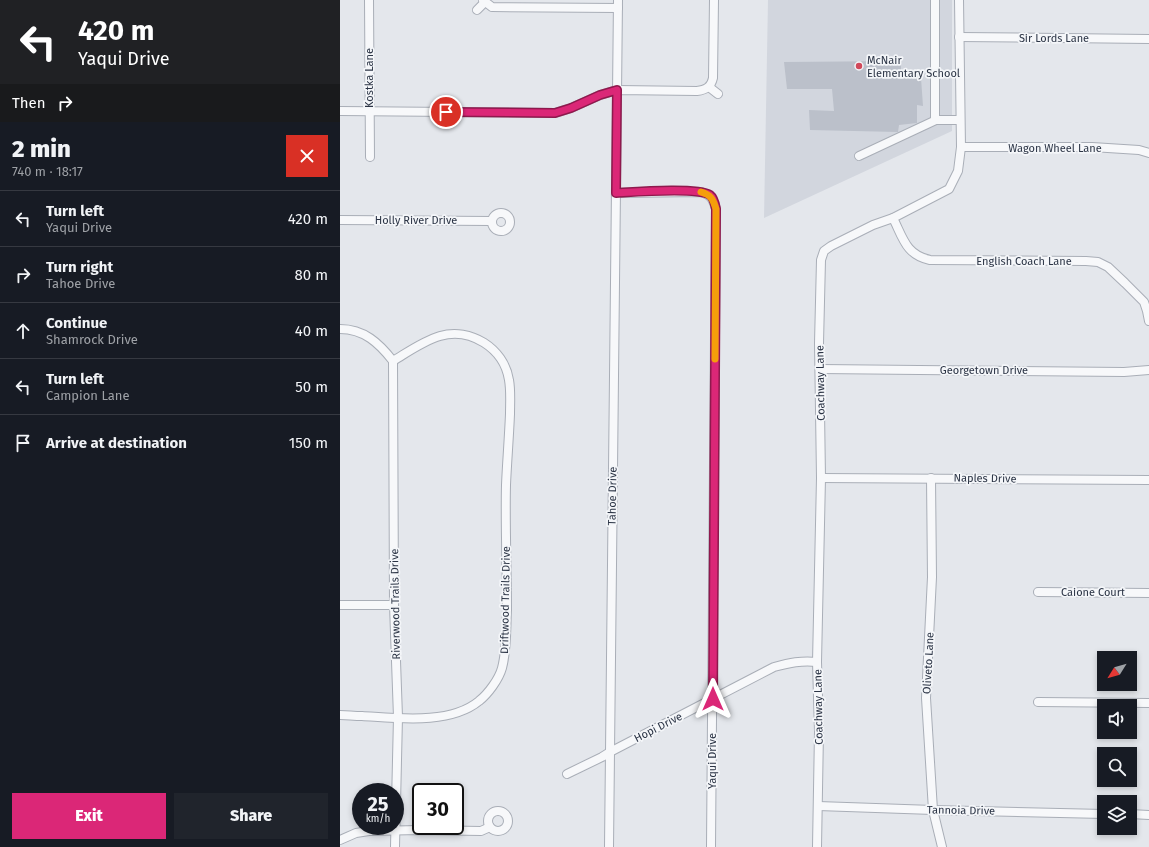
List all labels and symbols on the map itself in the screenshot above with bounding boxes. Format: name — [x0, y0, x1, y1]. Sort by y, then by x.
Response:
street label: Sir Lords Lane — [1019, 32, 1089, 45]
street label: Kostka Lane — [363, 48, 376, 108]
place label: McNair Elementary School — [867, 54, 960, 80]
marker: McNair Elementary School — [854, 61, 864, 71]
pin — [429, 95, 463, 129]
street label: Wagon Wheel Lane — [1008, 142, 1102, 155]
street label: Holly River Drive — [375, 214, 457, 227]
street label: English Coach Lane — [976, 255, 1072, 268]
street label: Coachway Lane — [813, 345, 828, 421]
street label: Georgetown Drive — [940, 364, 1028, 377]
street label: Tahoe Drive — [605, 467, 620, 525]
street label: Naples Drive — [953, 471, 1017, 486]
street label: Driftwood Trails Drive — [498, 546, 513, 654]
street label: Riverwood Trails Drive — [388, 548, 403, 660]
street label: Caione Court — [1061, 586, 1125, 599]
street label: Oliveto Lane — [920, 632, 937, 694]
north arrow — [1097, 651, 1137, 691]
street label: Coachway Lane — [811, 669, 826, 745]
position arrow — [692, 678, 734, 720]
street label: Hopi Drive — [632, 710, 684, 745]
street label: Yaqui Drive — [706, 733, 719, 789]
speed limit sign: 30 — [412, 783, 464, 835]
street label: Tannoia Drive — [927, 803, 995, 818]

